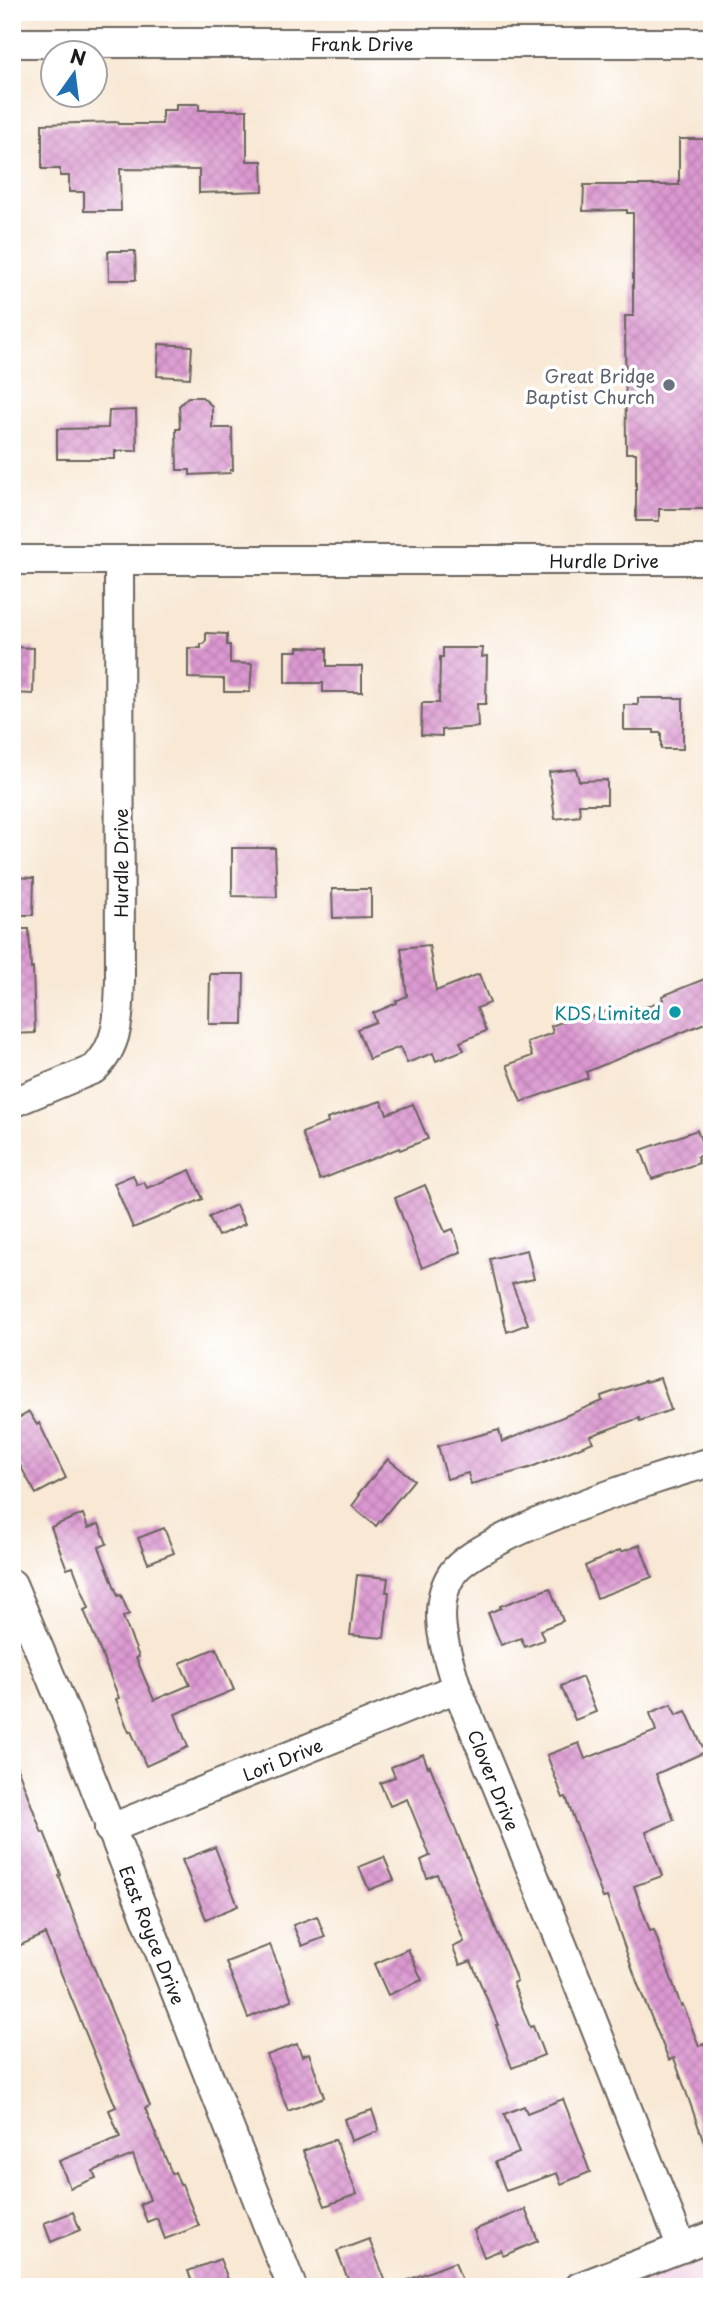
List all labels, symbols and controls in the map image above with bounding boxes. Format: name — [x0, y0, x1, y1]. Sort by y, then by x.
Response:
street label: Frank Drive — [311, 30, 413, 57]
north arrow — [38, 38, 108, 108]
text: N — [68, 41, 89, 72]
place label: Great Bridge Baptist Church — [525, 362, 655, 410]
marker: Great Bridge Baptist Church — [661, 377, 677, 393]
street label: Hurdle Drive — [549, 547, 659, 574]
street label: Hurdle Drive — [107, 808, 134, 918]
place label: KDS Limited — [554, 999, 661, 1026]
marker: KDS Limited — [667, 1004, 683, 1020]
street label: Clover Drive — [462, 1725, 526, 1835]
street label: Lori Drive — [238, 1730, 327, 1787]
street label: East Royce Drive — [113, 1861, 193, 2008]

